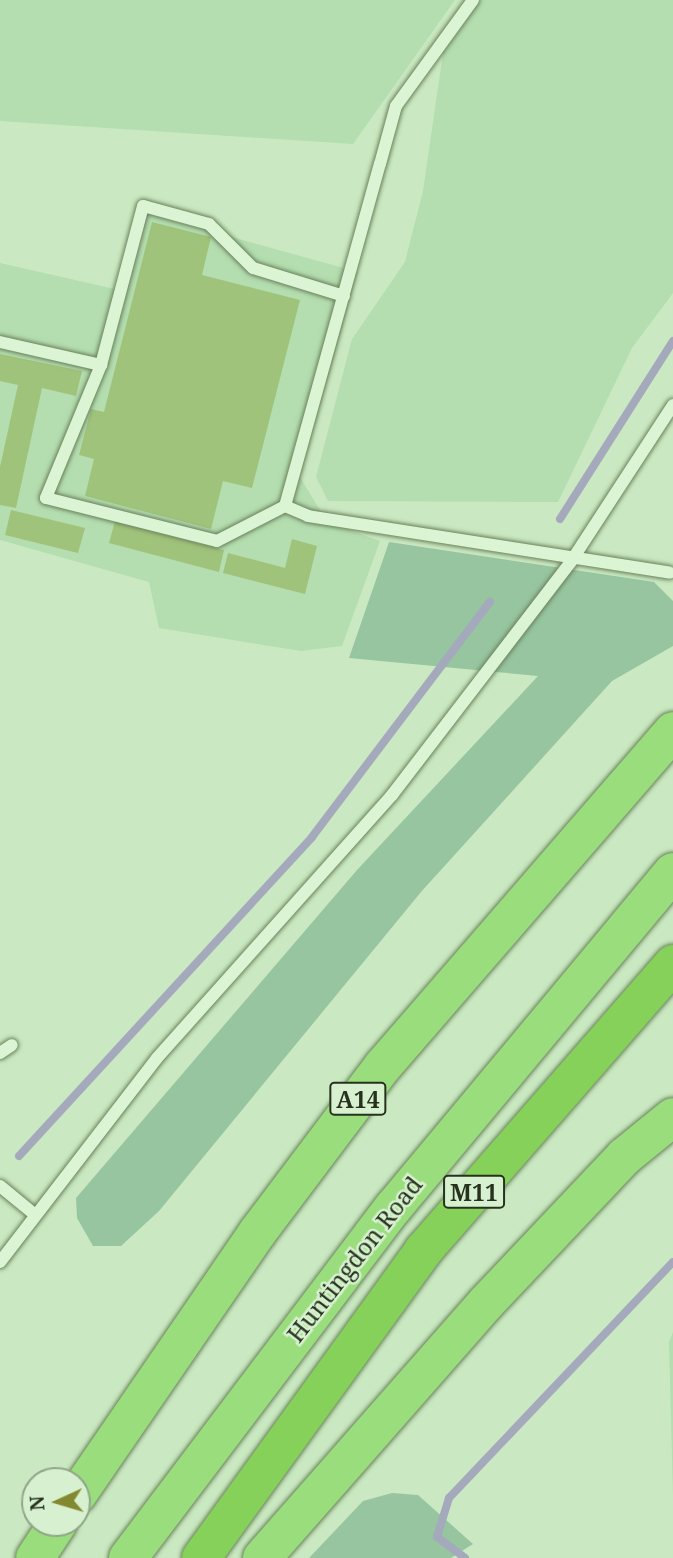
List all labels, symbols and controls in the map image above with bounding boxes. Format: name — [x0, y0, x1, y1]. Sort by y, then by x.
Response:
road number: A14 — [328, 1080, 388, 1118]
street label: Huntingdon Road — [280, 1170, 428, 1348]
road number: M11 — [442, 1172, 505, 1212]
north arrow — [21, 1467, 91, 1537]
text: N — [24, 1495, 51, 1512]

